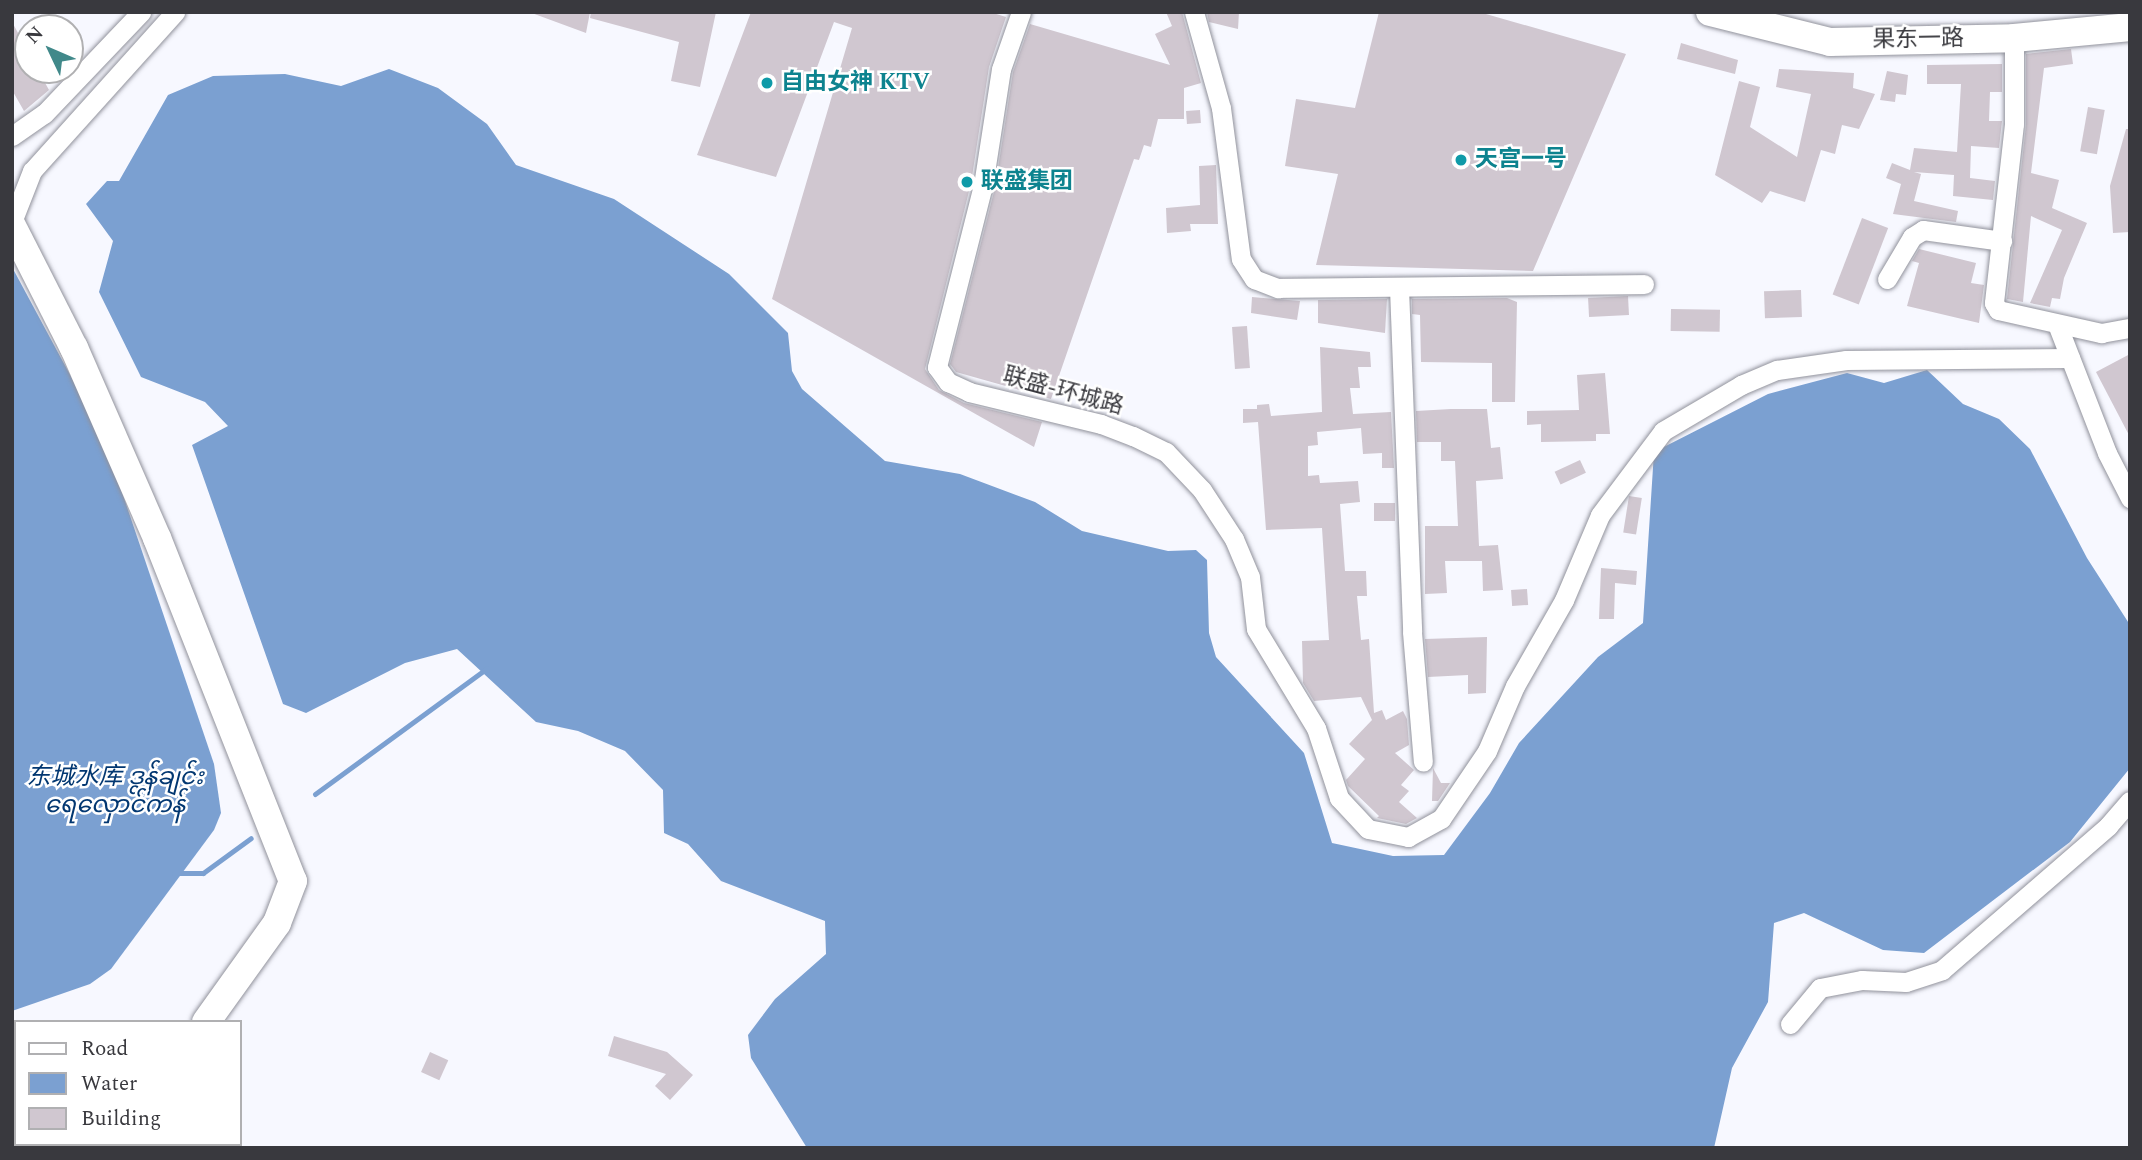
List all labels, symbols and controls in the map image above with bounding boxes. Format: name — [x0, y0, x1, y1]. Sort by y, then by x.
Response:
north arrow — [14, 14, 84, 84]
text: N — [19, 20, 51, 51]
street label: 果东一路 — [1872, 25, 1964, 55]
place label: 自由女神 KTV — [781, 69, 930, 97]
marker: 自由女神 KTV — [759, 75, 775, 91]
place label: 天宫一号 — [1475, 146, 1567, 174]
marker: 天宫一号 — [1453, 152, 1469, 168]
place label: 联盛集团 — [981, 168, 1073, 196]
marker: 联盛集团 — [959, 174, 975, 190]
street label: 联盛-环城路 — [1000, 363, 1126, 421]
water label: 东城水库 ဒွန်ချင်း ရေလှောင်ကန် — [26, 764, 204, 820]
legend — [14, 1020, 242, 1146]
text: Road — [81, 1033, 128, 1065]
text: Water — [81, 1068, 137, 1100]
text: Building — [81, 1103, 161, 1135]

